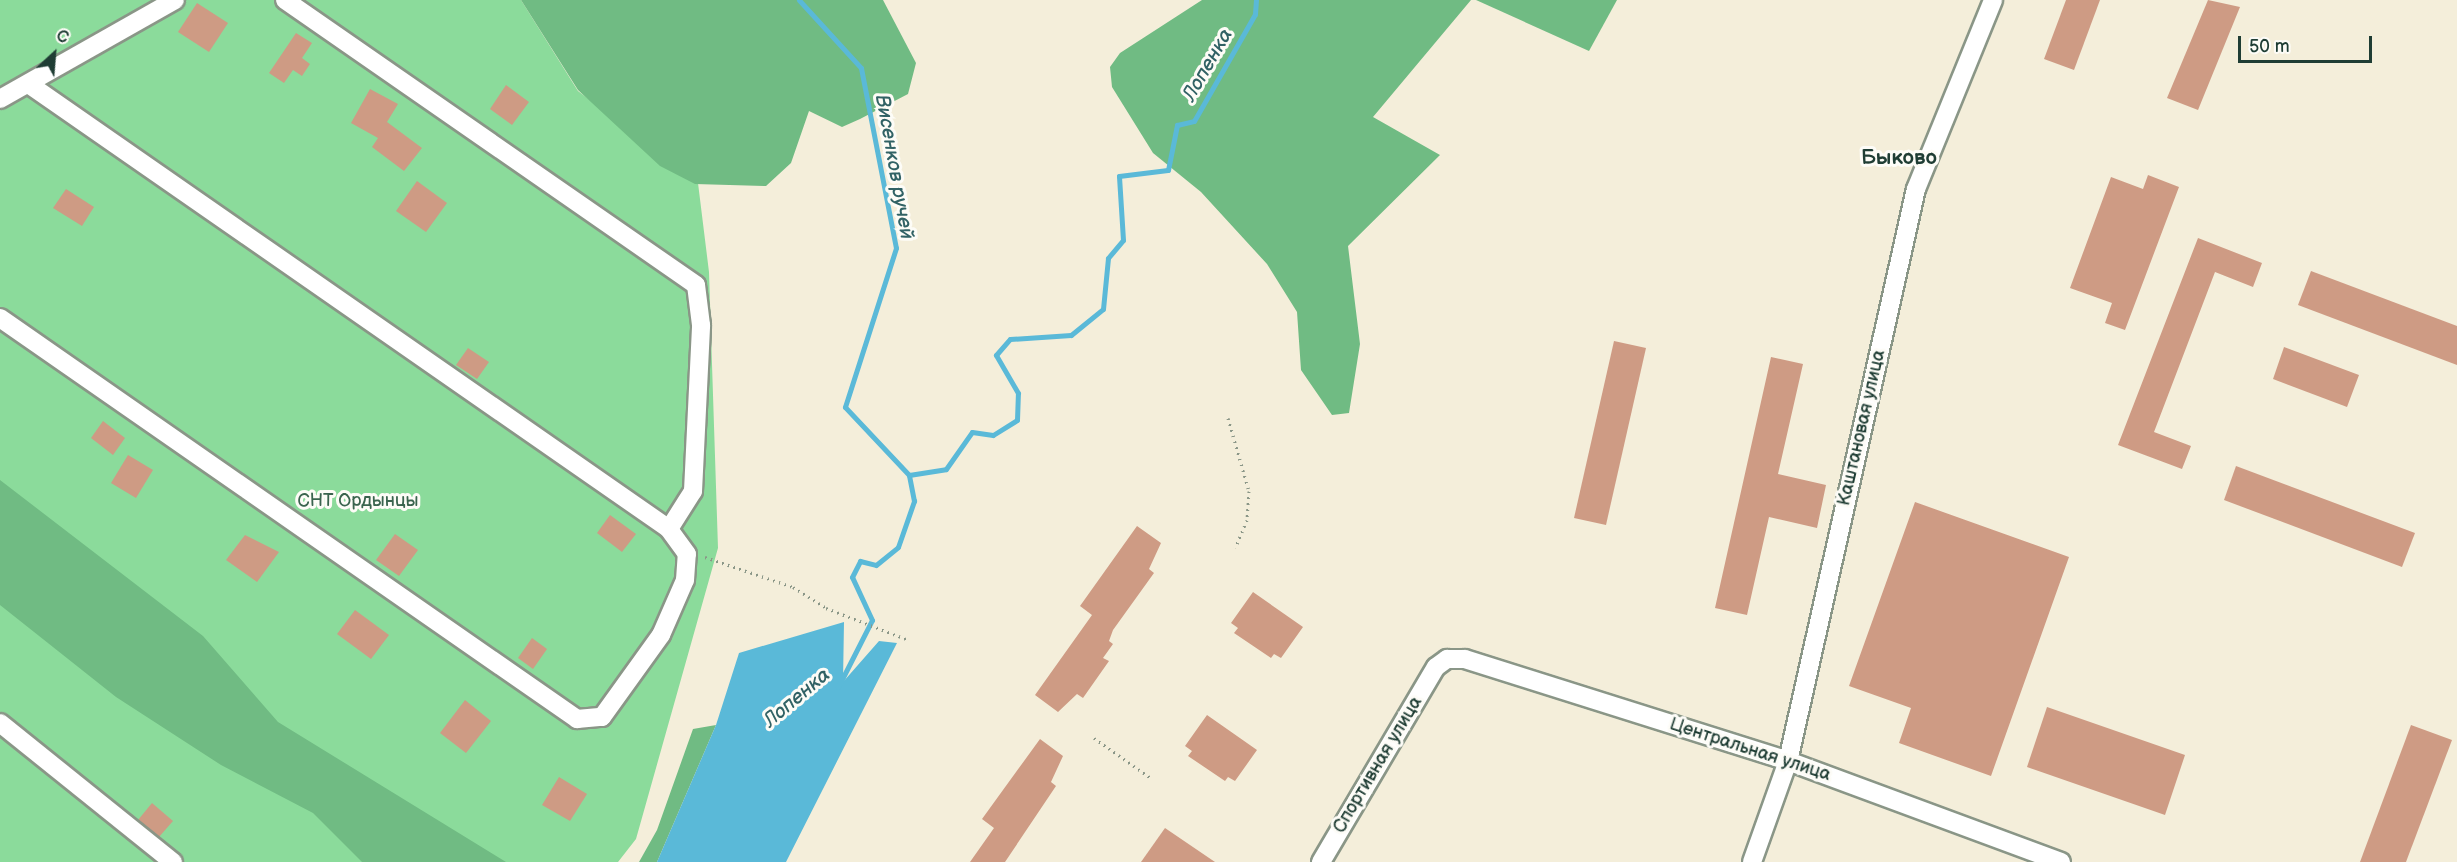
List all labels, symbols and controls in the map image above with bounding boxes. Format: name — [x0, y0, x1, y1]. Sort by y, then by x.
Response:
north arrow — [24, 24, 84, 84]
water label: Лопенка — [1178, 24, 1238, 106]
scale bar — [2241, 24, 2374, 62]
text: С — [53, 26, 71, 48]
text: 50 m — [2249, 36, 2290, 57]
water label: Висенков ручей — [869, 93, 919, 241]
district label: Быково — [1861, 145, 1937, 171]
street label: Каштановая улица — [1834, 348, 1890, 508]
park label: СНТ Ордынцы — [297, 490, 419, 512]
water label: Лопенка — [759, 663, 835, 733]
street label: Спортивная улица — [1329, 693, 1427, 837]
street label: Центральная улица — [1667, 714, 1833, 786]

